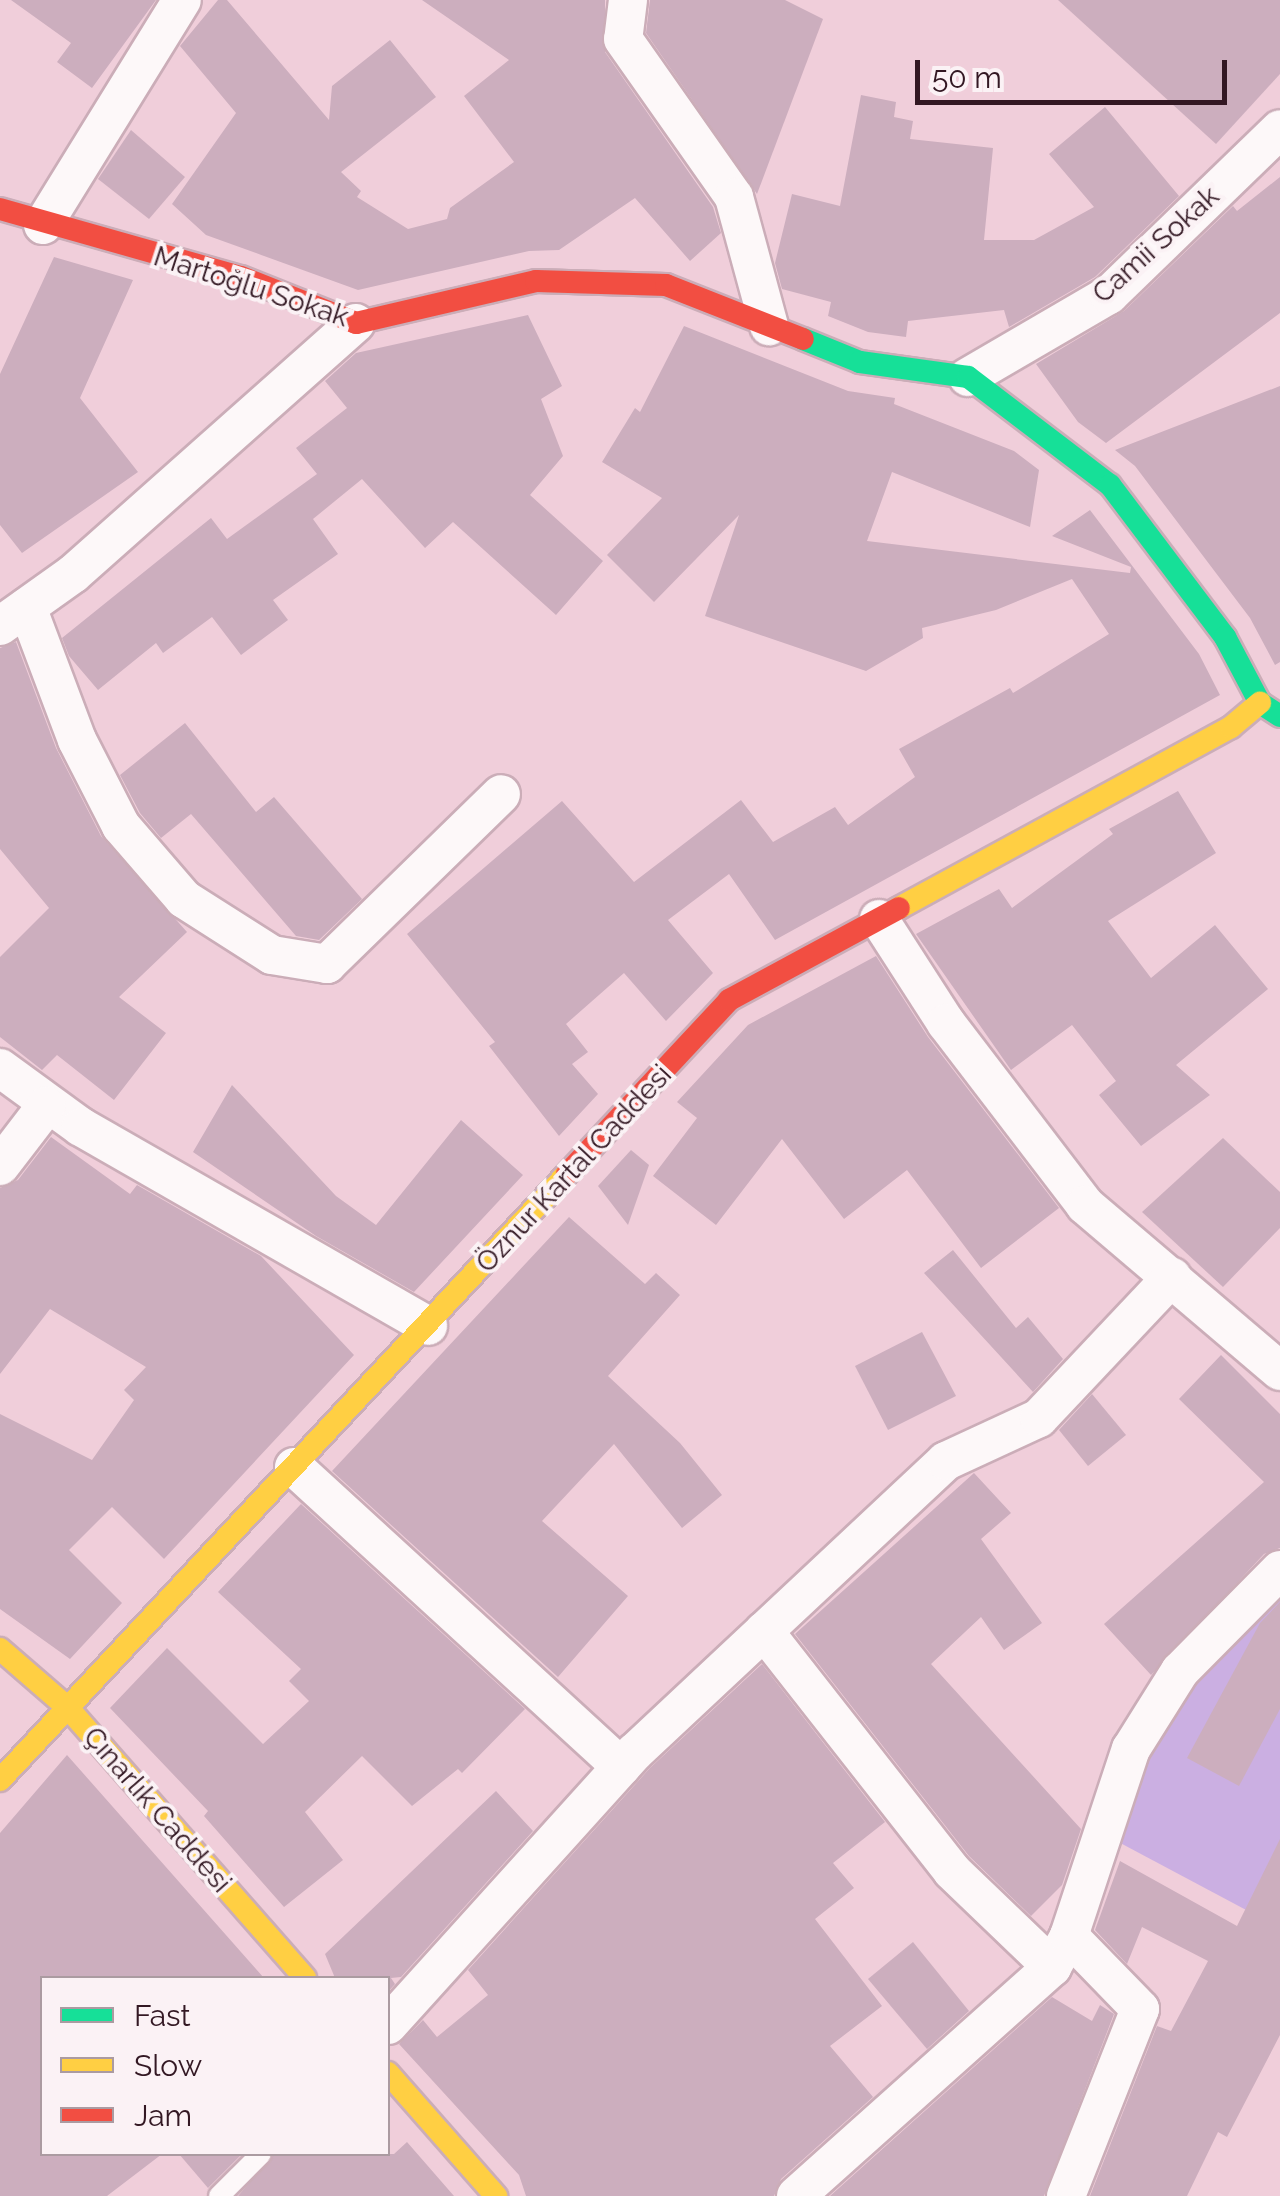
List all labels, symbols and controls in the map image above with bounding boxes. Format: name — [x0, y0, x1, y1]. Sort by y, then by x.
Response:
scale bar — [920, 40, 1232, 102]
text: 50 m — [932, 60, 1002, 95]
street label: Camii Sokak — [1086, 180, 1226, 310]
street label: Martoğlu Sokak — [150, 240, 352, 334]
street label: Öznur Kartal Caddesi — [469, 1058, 679, 1280]
street label: Çınarlık Caddesi — [76, 1721, 238, 1899]
legend — [40, 1976, 390, 2156]
text: Fast — [134, 1998, 191, 2033]
text: Slow — [134, 2048, 202, 2083]
text: Jam — [134, 2098, 192, 2133]

